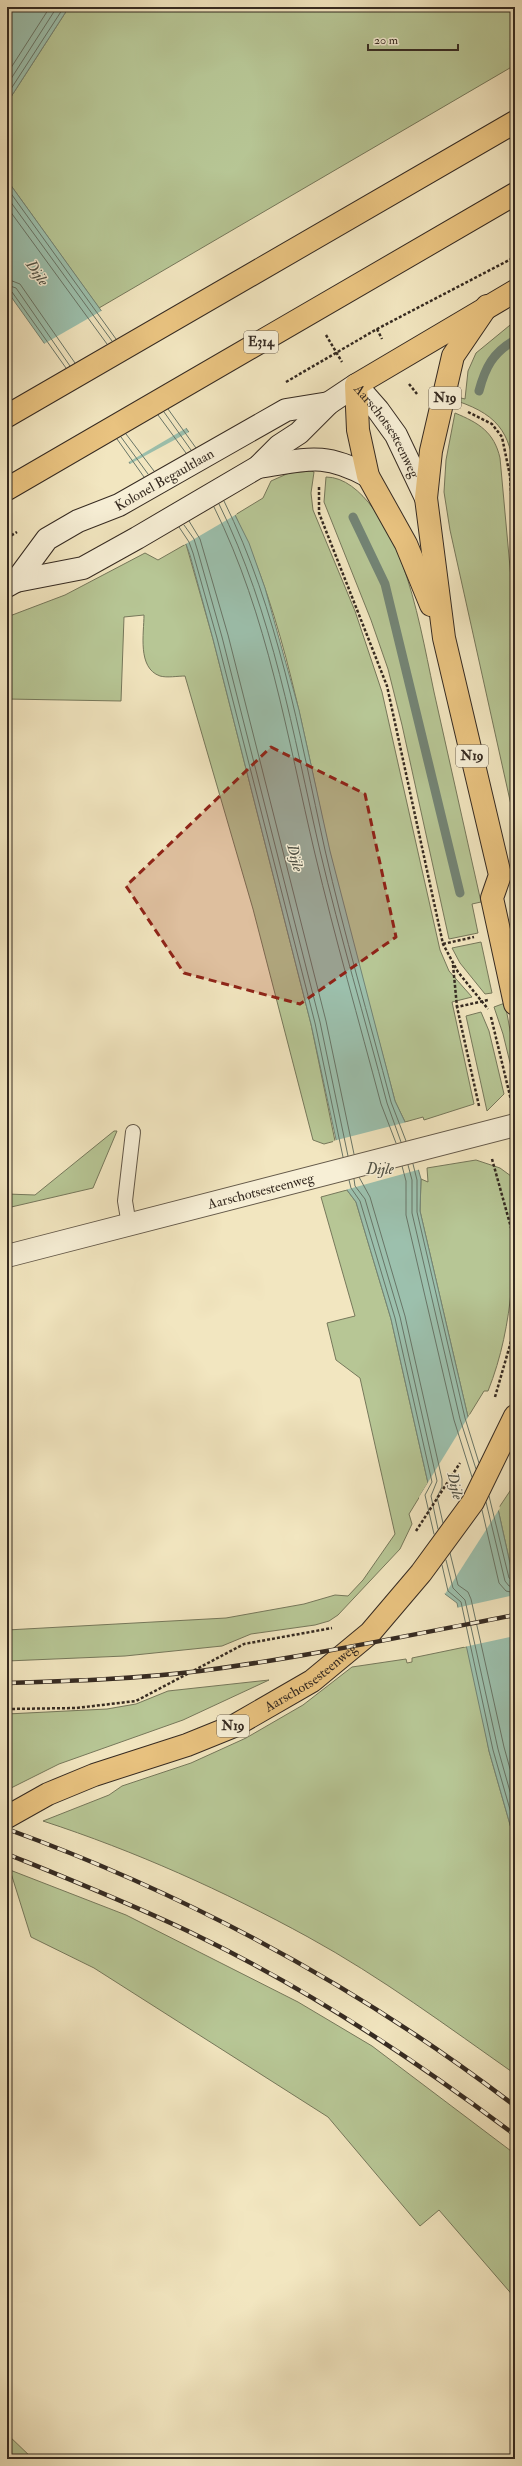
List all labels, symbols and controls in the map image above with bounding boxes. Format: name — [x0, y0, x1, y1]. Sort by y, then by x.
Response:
scale bar — [368, 26, 458, 52]
text: 20 m — [374, 33, 399, 48]
water label: Dijle — [21, 256, 53, 290]
road number: E314 — [244, 331, 278, 353]
street label: Aarschotsesteenweg — [350, 380, 424, 482]
road number: N19 — [429, 387, 461, 409]
street label: Kolonel Begaultlaan — [111, 444, 217, 514]
road number: N19 — [456, 745, 488, 767]
water label: Dijle — [282, 841, 308, 875]
water label: Dijle — [365, 1160, 395, 1179]
street label: Aarschotsesteenweg — [205, 1168, 317, 1213]
water label: Dijle — [442, 1470, 468, 1502]
street label: Aarschotsesteenweg — [260, 1638, 361, 1716]
road number: N19 — [217, 1715, 249, 1737]

